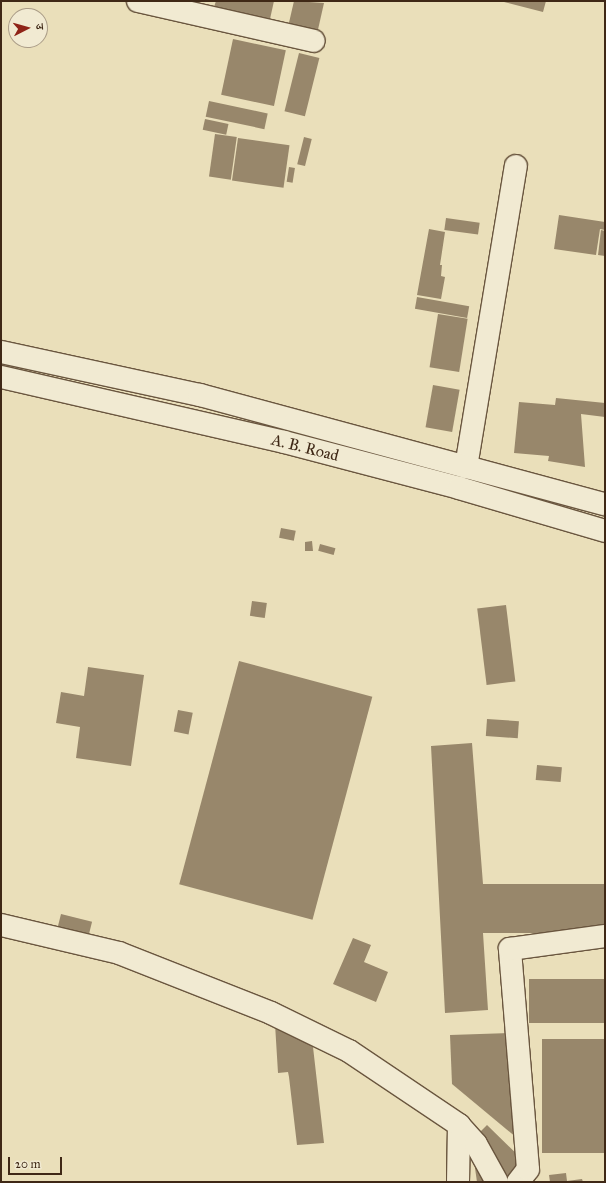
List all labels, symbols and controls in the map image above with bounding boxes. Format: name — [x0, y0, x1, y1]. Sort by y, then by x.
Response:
north arrow — [8, 8, 48, 48]
text: उ — [33, 23, 46, 30]
street label: A. B. Road — [269, 430, 341, 466]
scale bar — [10, 1149, 64, 1175]
text: 20 m — [15, 1157, 41, 1171]

